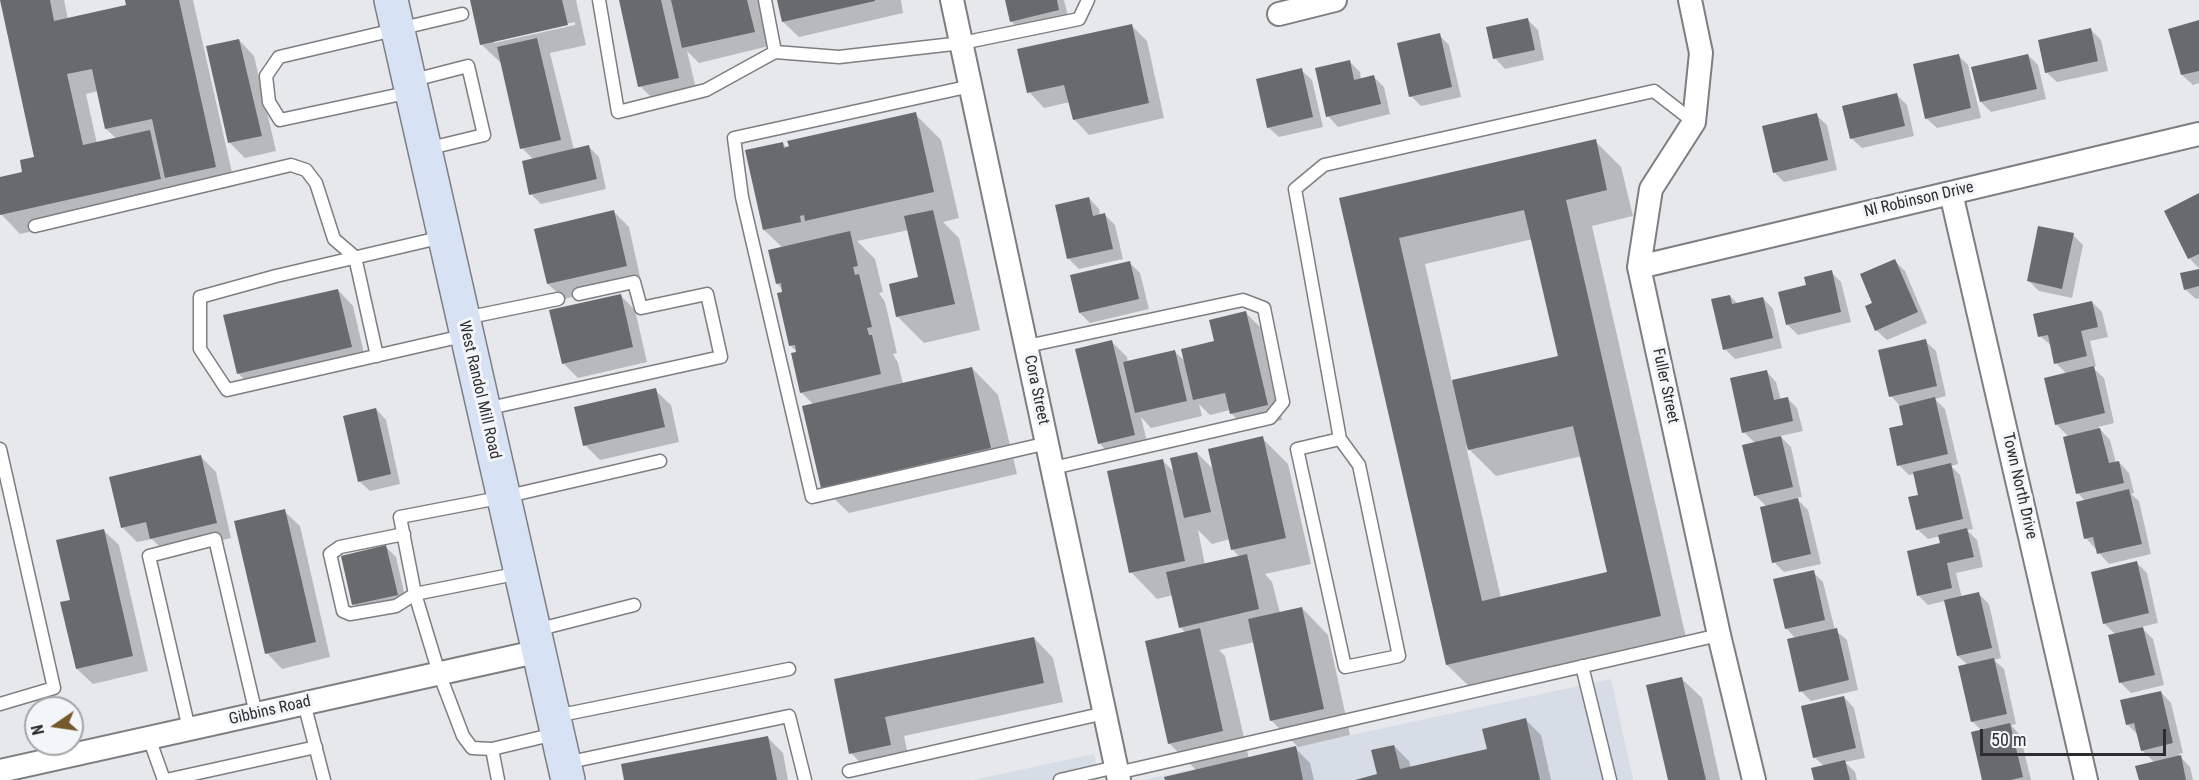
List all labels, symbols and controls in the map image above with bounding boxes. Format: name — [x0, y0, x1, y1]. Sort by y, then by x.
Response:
street label: Nl Robinson Drive — [1862, 178, 1976, 222]
street label: West Randol Mill Road — [454, 319, 504, 461]
street label: Fuller Street — [1648, 347, 1682, 425]
street label: Cora Street — [1019, 354, 1053, 426]
street label: Town North Drive — [1997, 431, 2041, 541]
street label: Gibbins Road — [227, 692, 313, 730]
north arrow — [24, 696, 84, 756]
scale bar — [1983, 717, 2169, 755]
text: N — [28, 723, 48, 737]
text: 50 m — [1991, 729, 2026, 750]

